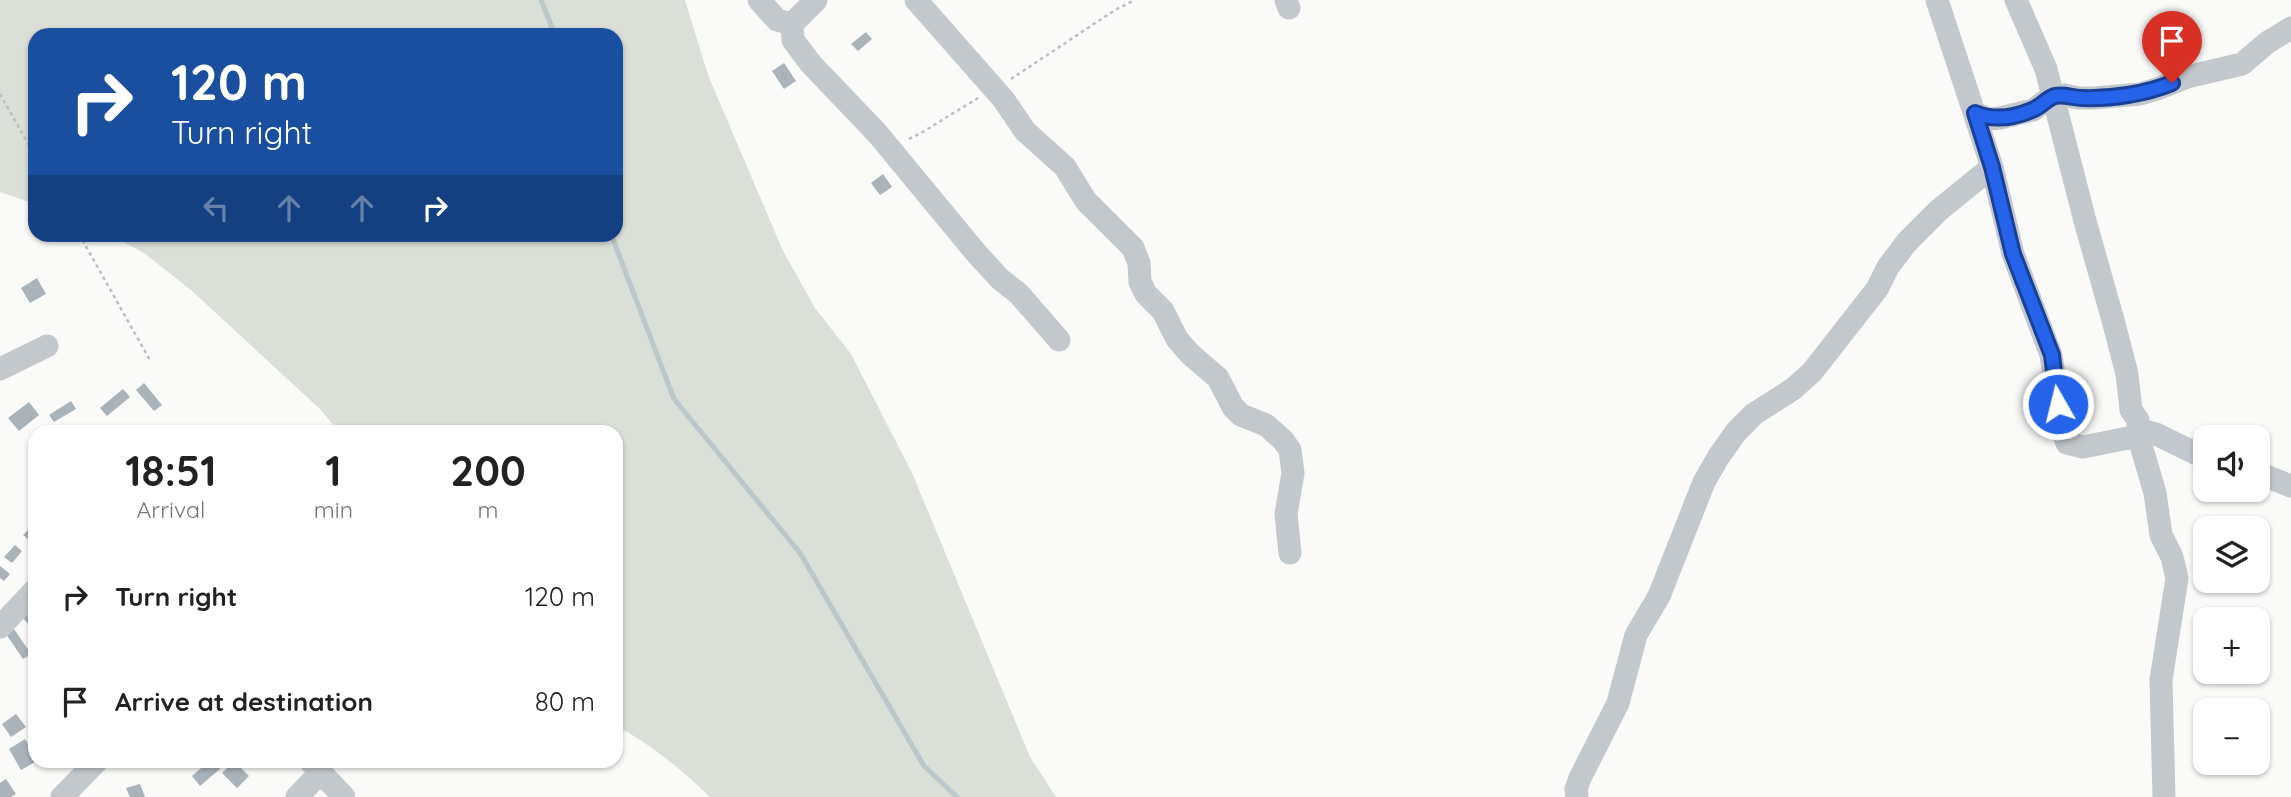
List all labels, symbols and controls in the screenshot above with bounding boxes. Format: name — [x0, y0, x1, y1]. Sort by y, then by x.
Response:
pin — [2142, 11, 2202, 83]
icon: arrive — [2153, 22, 2191, 60]
text: 120 m — [171, 51, 307, 112]
icon: right — [56, 56, 147, 147]
text: Turn right — [171, 112, 312, 152]
icon: left — [197, 189, 235, 227]
icon: ahead — [270, 189, 308, 227]
icon: ahead — [343, 189, 381, 227]
icon: right — [416, 189, 454, 227]
position arrow — [2021, 367, 2095, 441]
map controls — [2193, 425, 2270, 775]
button: sound — [2193, 425, 2270, 502]
text: 18:51 — [125, 444, 217, 497]
text: 1 — [325, 444, 342, 497]
text: 200 — [450, 444, 526, 497]
text: Arrival — [136, 495, 205, 524]
text: min — [314, 495, 353, 524]
text: m — [478, 495, 499, 524]
button: layers — [2193, 516, 2270, 593]
icon: right — [56, 578, 94, 616]
text: Turn right — [115, 580, 237, 613]
text: 120 m — [525, 580, 595, 613]
button: + — [2193, 607, 2270, 684]
icon: arrive — [56, 683, 94, 721]
text: Arrive at destination — [115, 685, 373, 718]
text: 80 m — [535, 685, 595, 718]
button: − — [2193, 698, 2270, 775]

